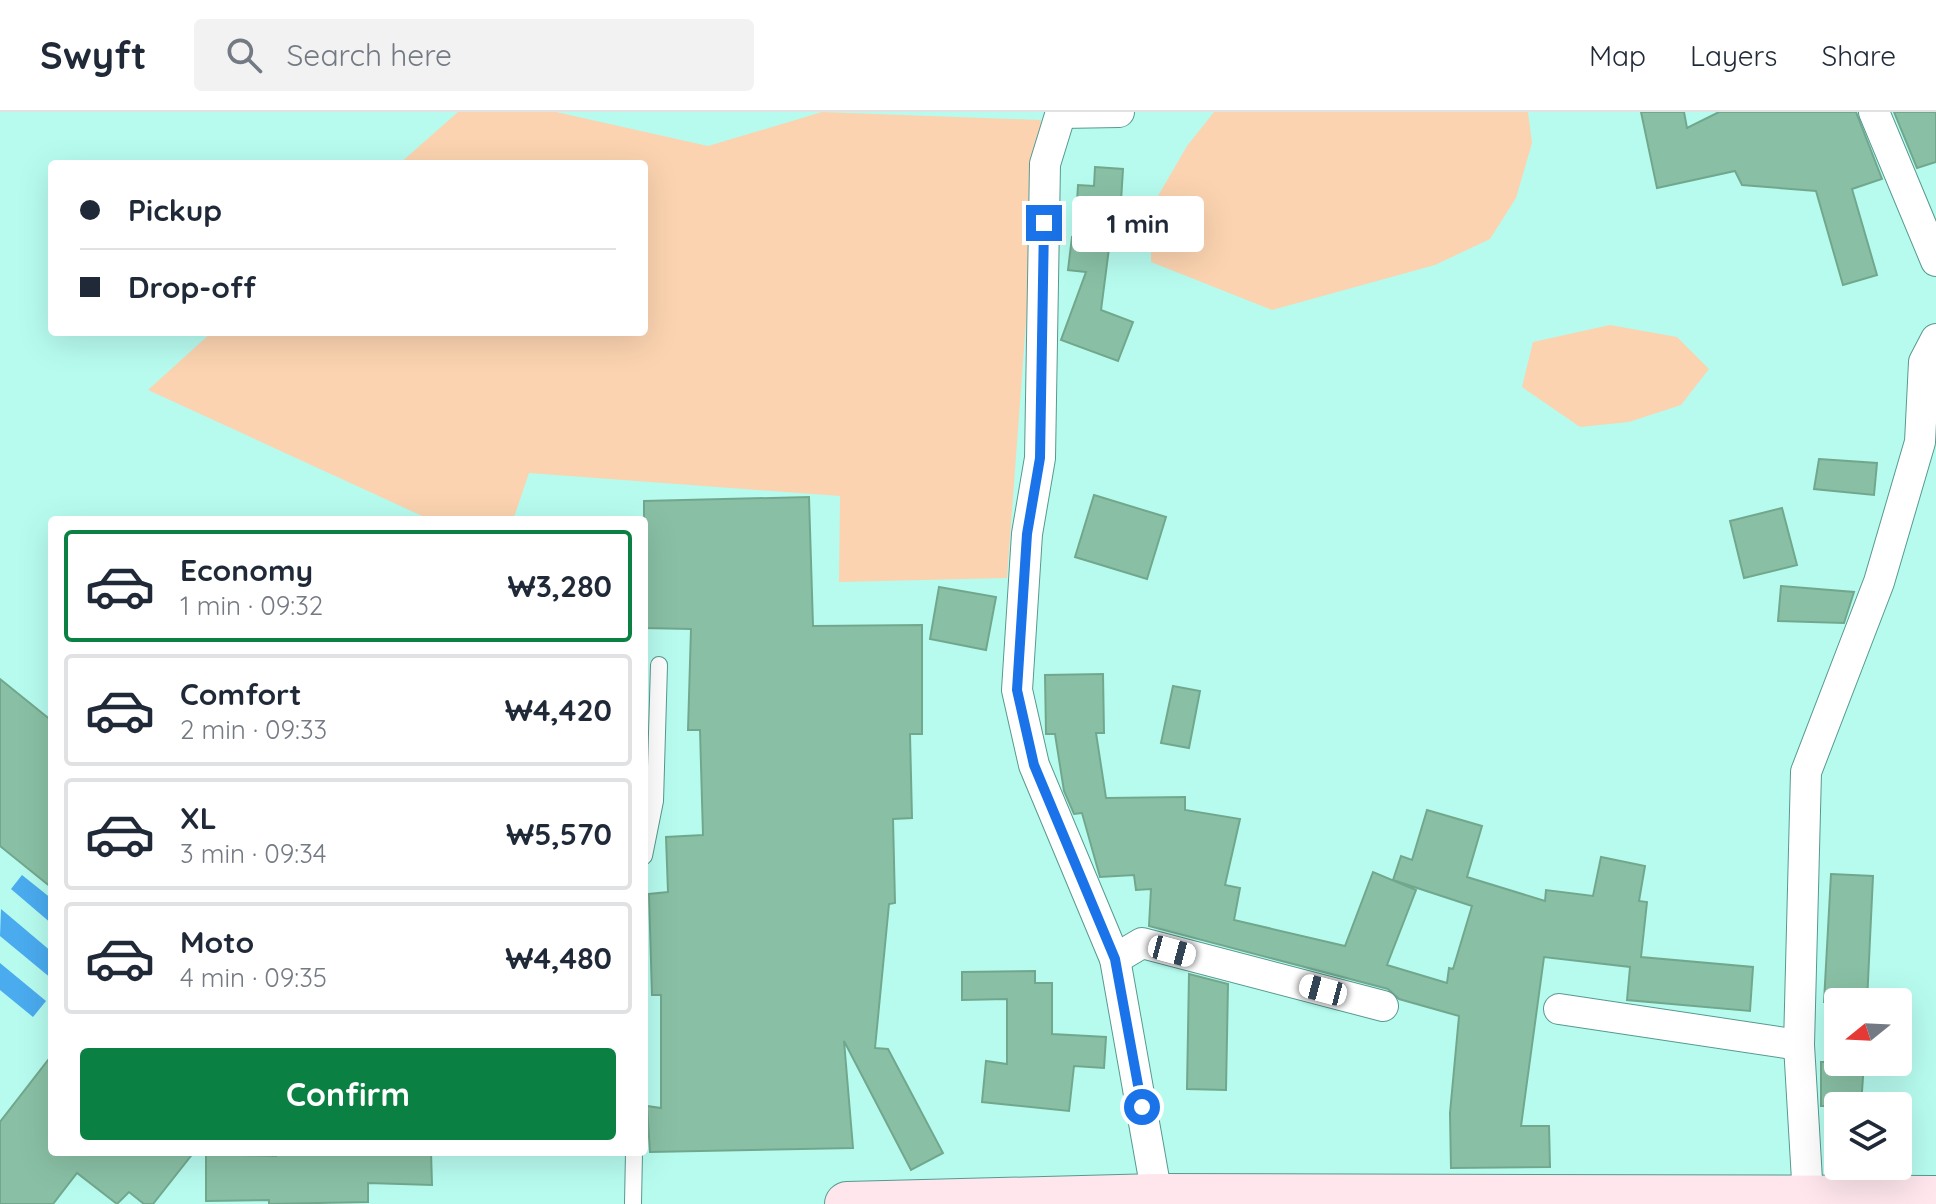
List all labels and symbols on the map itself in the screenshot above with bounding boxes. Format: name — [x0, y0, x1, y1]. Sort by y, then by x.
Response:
callout: 1 min — [1072, 195, 1204, 251]
route end — [1026, 205, 1062, 241]
car — [1146, 933, 1198, 969]
car — [1297, 972, 1349, 1008]
north arrow — [1824, 988, 1912, 1076]
route start — [1124, 1089, 1160, 1125]

